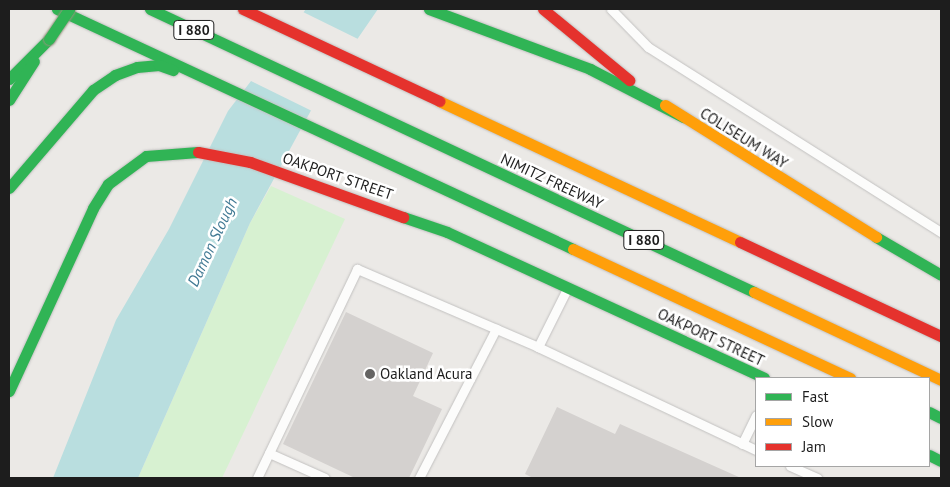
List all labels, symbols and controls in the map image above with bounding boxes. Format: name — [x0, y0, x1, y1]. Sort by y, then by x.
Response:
road number: I 880 — [173, 18, 215, 42]
street label: COLISEUM WAY — [697, 104, 791, 172]
street label: OAKPORT STREET — [280, 149, 396, 203]
street label: NIMITZ FREEWAY — [498, 149, 606, 213]
water label: Damon Slough — [183, 195, 241, 289]
road number: I 880 — [623, 228, 665, 252]
street label: OAKPORT STREET — [655, 304, 767, 370]
place label: Oakland Acura — [380, 365, 473, 383]
marker: Oakland Acura — [364, 368, 376, 380]
legend — [755, 377, 930, 467]
text: Fast — [802, 387, 829, 406]
text: Slow — [802, 412, 833, 431]
text: Jam — [802, 437, 826, 456]

